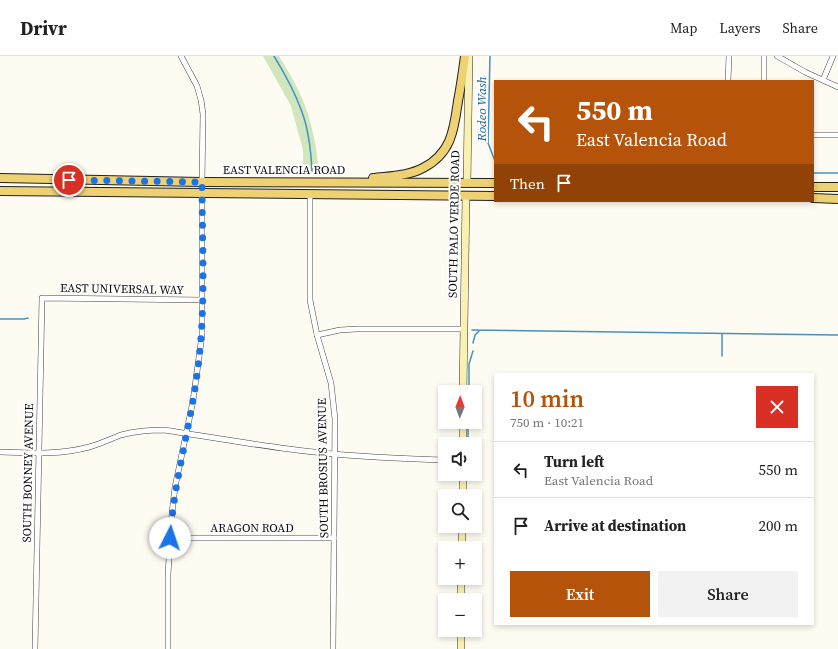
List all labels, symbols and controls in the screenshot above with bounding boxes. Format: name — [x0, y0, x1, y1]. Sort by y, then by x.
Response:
text: Drivr — [20, 15, 67, 41]
text: Map — [670, 18, 697, 38]
text: Layers — [719, 18, 761, 38]
text: Share — [783, 18, 818, 38]
water label: Rodeo Wash — [473, 76, 490, 143]
text: 550 m — [576, 91, 653, 129]
icon: left — [510, 96, 562, 148]
text: East Valencia Road — [576, 127, 727, 152]
street label: SOUTH PALO VERDE ROAD — [445, 150, 463, 298]
street label: EAST VALENCIA ROAD — [223, 162, 345, 178]
pin — [52, 163, 86, 197]
icon: arrive — [58, 169, 80, 191]
icon: arrive — [553, 172, 575, 194]
text: Then — [510, 173, 545, 194]
street label: EAST UNIVERSAL WAY — [60, 280, 185, 298]
text: 10 min — [510, 382, 584, 415]
north arrow — [438, 385, 482, 429]
map controls — [438, 385, 482, 637]
button: close — [756, 386, 798, 428]
street label: SOUTH BROSIUS AVENUE — [314, 398, 332, 538]
street label: SOUTH BONNEY AVENUE — [19, 403, 37, 543]
text: 750 m · 10:21 — [510, 414, 584, 431]
button: sound — [438, 437, 482, 481]
text: Turn left — [544, 451, 604, 472]
icon: left — [510, 459, 532, 481]
text: 550 m — [758, 459, 798, 480]
text: East Valencia Road — [544, 472, 653, 489]
button: search — [438, 489, 482, 533]
icon: arrive — [510, 515, 532, 537]
text: Arrive at destination — [544, 515, 686, 536]
text: 200 m — [758, 515, 798, 536]
position arrow — [149, 517, 191, 559]
street label: ARAGON ROAD — [210, 520, 294, 536]
button: + — [438, 541, 482, 585]
button: Exit — [510, 571, 650, 617]
button: Share — [658, 571, 798, 617]
button: − — [438, 593, 482, 637]

